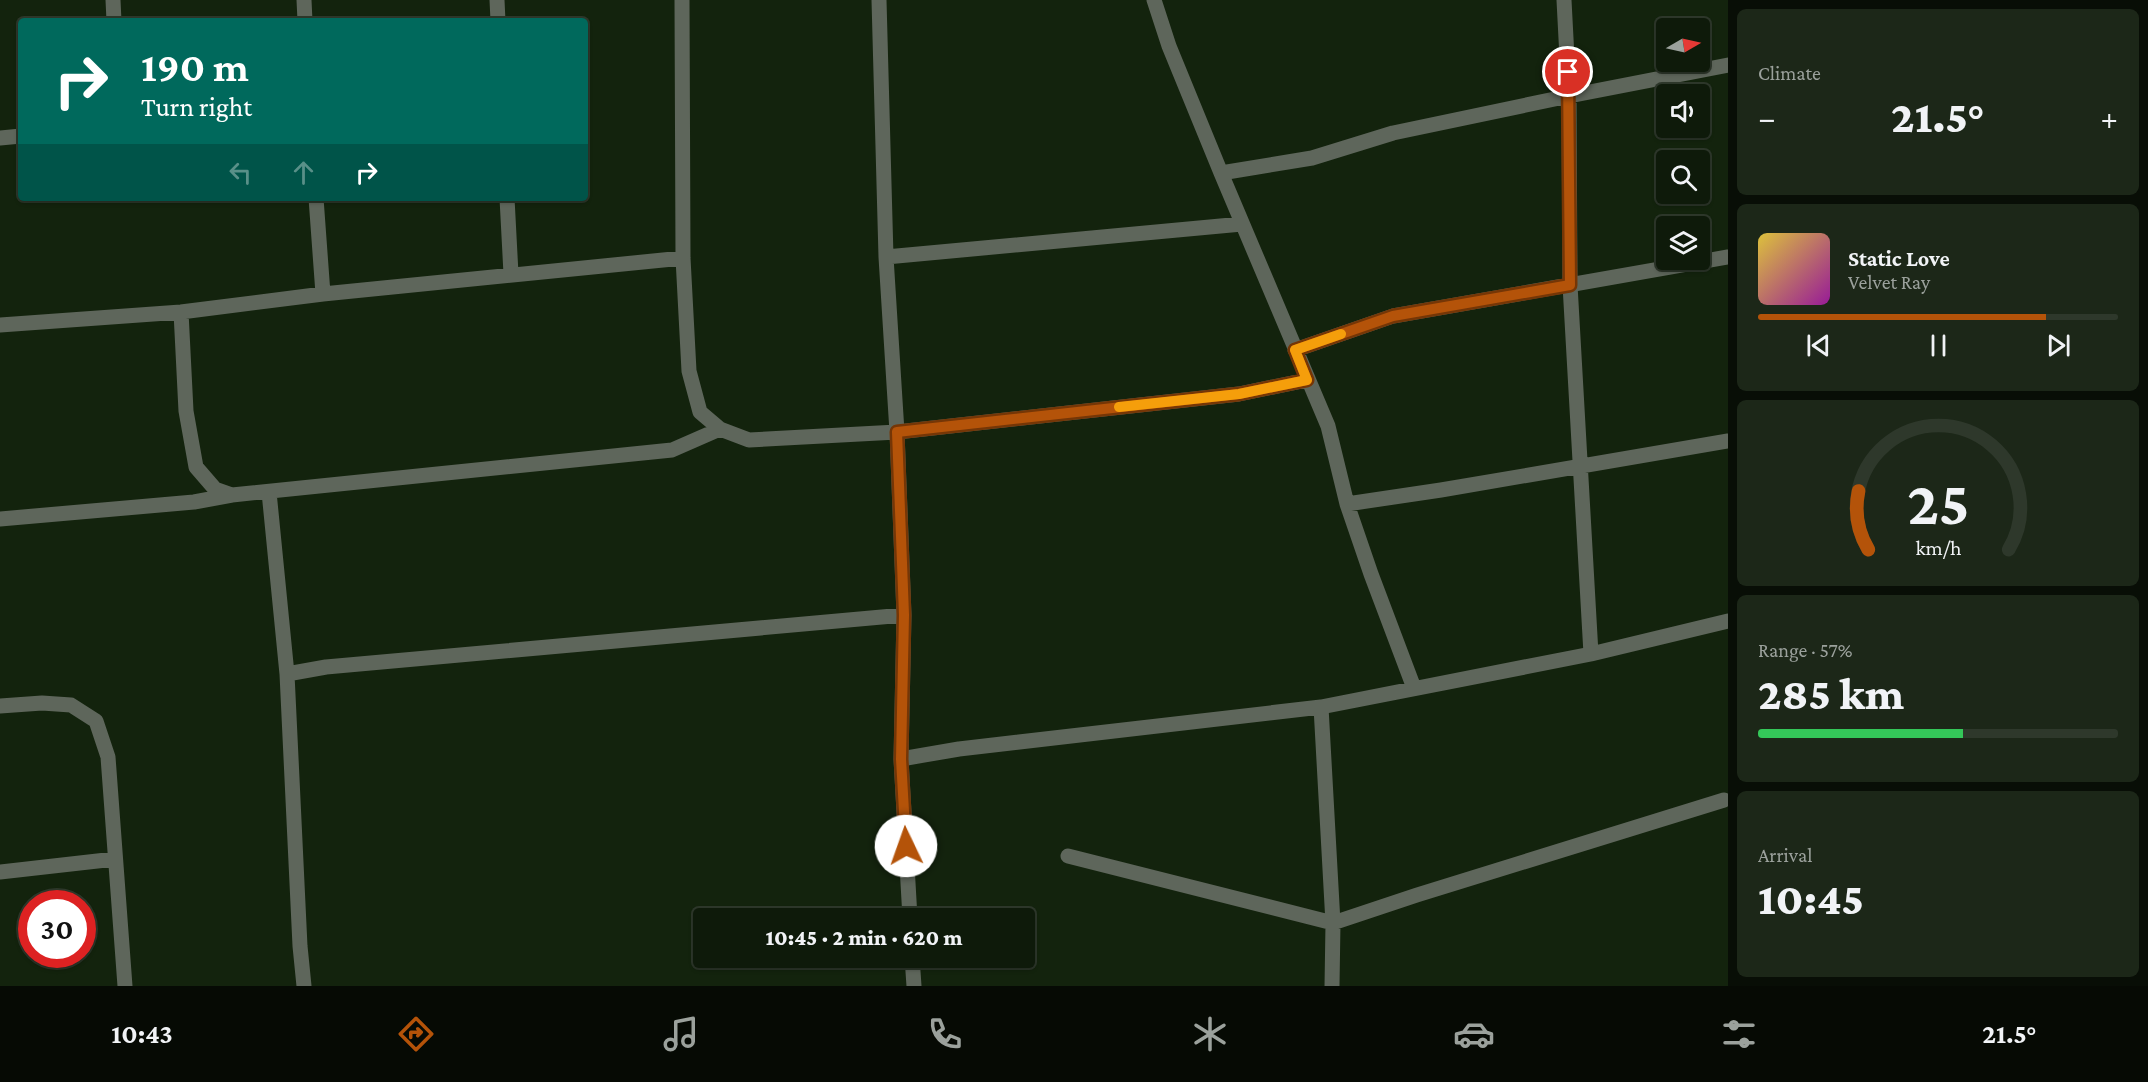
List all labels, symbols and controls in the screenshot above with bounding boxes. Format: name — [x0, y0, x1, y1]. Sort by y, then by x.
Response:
north arrow — [1656, 18, 1710, 72]
map controls — [1656, 18, 1710, 270]
icon: right — [42, 42, 120, 120]
text: 190 m — [141, 43, 249, 90]
pin — [1542, 46, 1593, 97]
icon: arrive — [1551, 55, 1584, 88]
text: Climate — [1758, 62, 1821, 84]
button: sound — [1656, 84, 1710, 138]
text: Turn right — [141, 92, 252, 122]
text: 21.5° — [1891, 92, 1985, 142]
text: − — [1758, 99, 1775, 136]
text: + — [2101, 99, 2118, 136]
button: search — [1656, 150, 1710, 204]
icon: left — [224, 156, 257, 189]
icon: ahead — [287, 156, 320, 189]
icon: right — [350, 156, 383, 189]
button: layers — [1656, 216, 1710, 270]
text: Static Love — [1848, 246, 1950, 271]
text: Velvet Ray — [1848, 271, 1930, 293]
icon: previous — [1802, 329, 1835, 362]
icon: pause — [1922, 329, 1955, 362]
icon: next — [2042, 329, 2075, 362]
text: 25 — [1907, 468, 1969, 537]
text: km/h — [1915, 536, 1962, 560]
text: Range · 57% — [1758, 639, 1852, 661]
text: 285 km — [1758, 669, 1904, 719]
position arrow — [874, 814, 938, 878]
text: Arrival — [1758, 844, 1812, 866]
text: 10:45 — [1758, 874, 1864, 924]
speed limit sign: 30 — [18, 890, 96, 968]
text: 10:45 · 2 min · 620 m — [765, 925, 963, 950]
icon: directions — [395, 1013, 437, 1055]
icon: music — [660, 1013, 702, 1055]
icon: phone — [924, 1013, 966, 1055]
icon: climate — [1189, 1013, 1231, 1055]
icon: car — [1453, 1013, 1495, 1055]
icon: filters — [1718, 1013, 1760, 1055]
text: 10:43 — [111, 1019, 173, 1049]
text: 21.5° — [1982, 1019, 2037, 1049]

